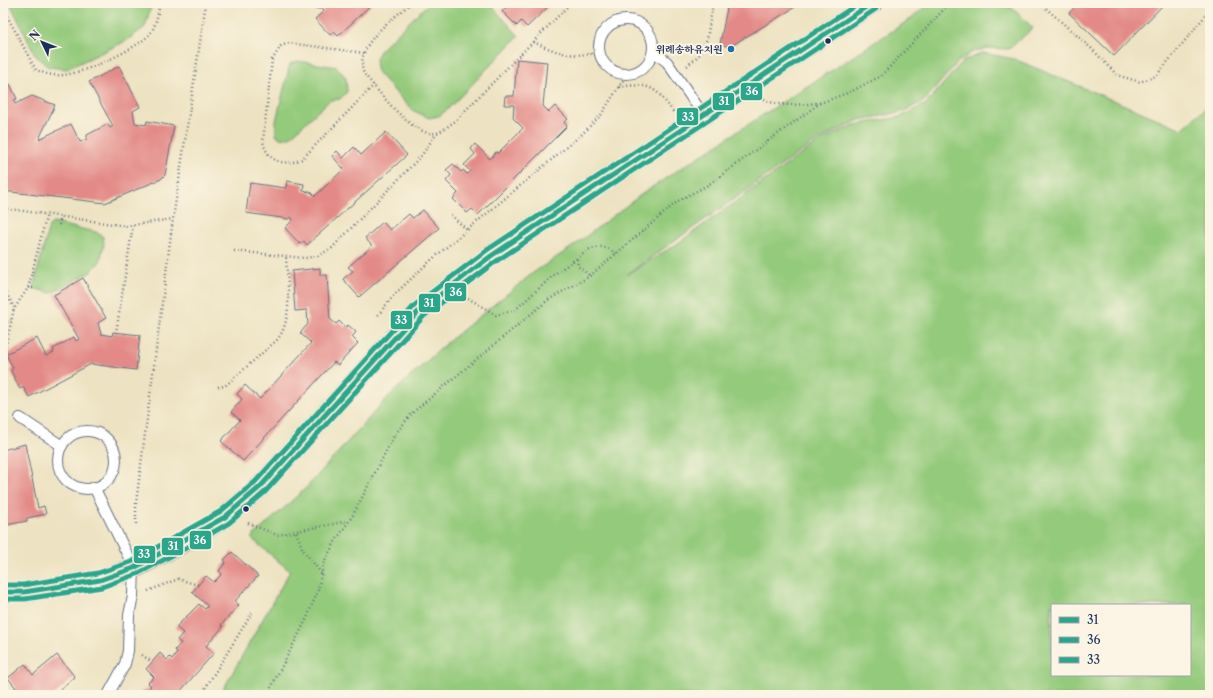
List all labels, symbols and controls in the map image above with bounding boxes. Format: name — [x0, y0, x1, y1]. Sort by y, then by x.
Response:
north arrow — [22, 22, 62, 62]
text: N — [26, 27, 43, 43]
unlabelled marker — [823, 36, 833, 46]
place label: 위례송하유치원 — [655, 43, 723, 56]
marker: 위례송하유치원 — [726, 44, 736, 54]
line badge: 36 — [740, 82, 763, 101]
text: 36 — [746, 84, 759, 98]
line badge: 31 — [712, 92, 735, 111]
text: 31 — [718, 94, 730, 108]
line badge: 33 — [676, 107, 699, 126]
text: 33 — [682, 110, 694, 124]
line badge: 36 — [444, 282, 467, 302]
text: 36 — [450, 285, 463, 299]
line badge: 31 — [418, 293, 441, 313]
text: 31 — [423, 296, 435, 310]
line badge: 33 — [390, 310, 413, 330]
text: 33 — [395, 313, 407, 327]
unlabelled marker — [241, 504, 251, 514]
line badge: 36 — [189, 530, 212, 550]
text: 36 — [194, 533, 207, 547]
line badge: 31 — [161, 537, 184, 556]
text: 31 — [167, 539, 179, 553]
line badge: 33 — [133, 545, 156, 564]
text: 33 — [138, 547, 150, 561]
legend — [1051, 604, 1191, 676]
text: 31 — [1087, 612, 1099, 627]
text: 36 — [1087, 632, 1101, 647]
text: 33 — [1087, 652, 1100, 667]

